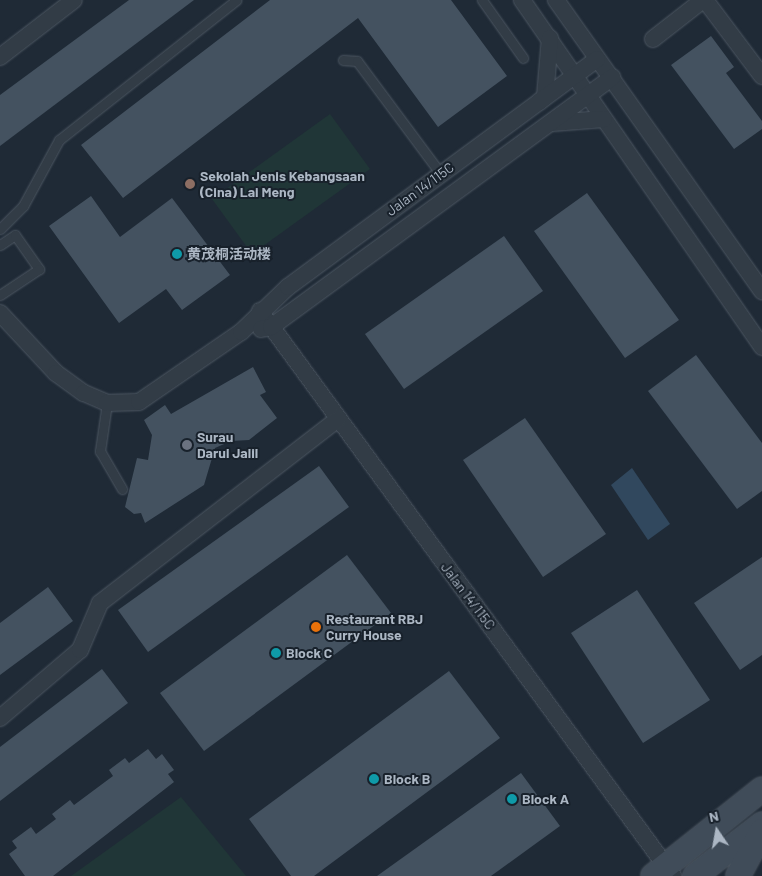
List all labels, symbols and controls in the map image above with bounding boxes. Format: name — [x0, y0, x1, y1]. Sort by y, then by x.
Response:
street label: Jalan 14/115C — [383, 159, 457, 219]
place label: Sekolah Jenis Kebangsaan (Cina) Lai Meng — [200, 168, 365, 200]
marker: Sekolah Jenis Kebangsaan (Cina) Lai Meng — [184, 178, 196, 190]
place label: 黄茂桐活动楼 — [187, 246, 271, 262]
marker: 黄茂桐活动楼 — [171, 248, 183, 260]
place label: Surau Darul Jalil — [197, 429, 258, 462]
marker: Surau Darul Jalil — [181, 439, 193, 451]
street label: Jalan 14/115C — [437, 559, 499, 633]
place label: Restaurant RBJ Curry House — [326, 611, 423, 644]
marker: Restaurant RBJ Curry House — [310, 621, 322, 633]
place label: Block C — [286, 645, 332, 661]
marker: Block C — [270, 647, 282, 659]
place label: Block B — [384, 771, 430, 787]
marker: Block B — [368, 773, 380, 785]
place label: Block A — [522, 791, 569, 807]
marker: Block A — [506, 793, 518, 805]
north arrow — [692, 806, 742, 856]
text: N — [707, 807, 720, 825]

